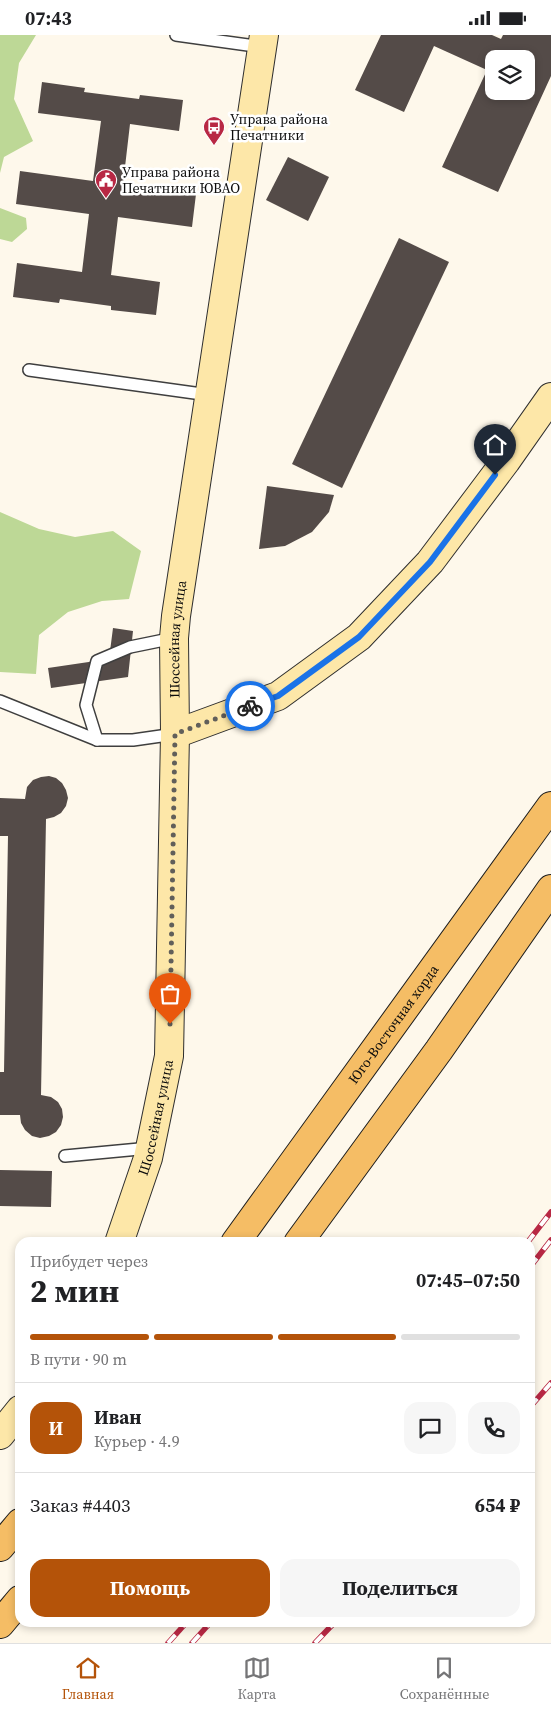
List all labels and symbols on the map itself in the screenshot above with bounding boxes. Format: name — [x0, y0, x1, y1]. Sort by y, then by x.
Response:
place label: Управа района Печатники — [230, 109, 329, 145]
bus stop icon: Управа района Печатники — [202, 115, 226, 146]
place label: Управа района Печатники ЮВАО — [122, 162, 240, 198]
public building icon: Управа района Печатники ЮВАО — [94, 168, 118, 199]
pin — [474, 424, 516, 475]
street label: Шоссейная улица — [164, 578, 191, 698]
courier — [225, 681, 275, 731]
street label: Юго-Восточная хорда — [343, 960, 444, 1088]
pin — [149, 973, 191, 1024]
street label: Шоссейная улица — [133, 1057, 178, 1178]

